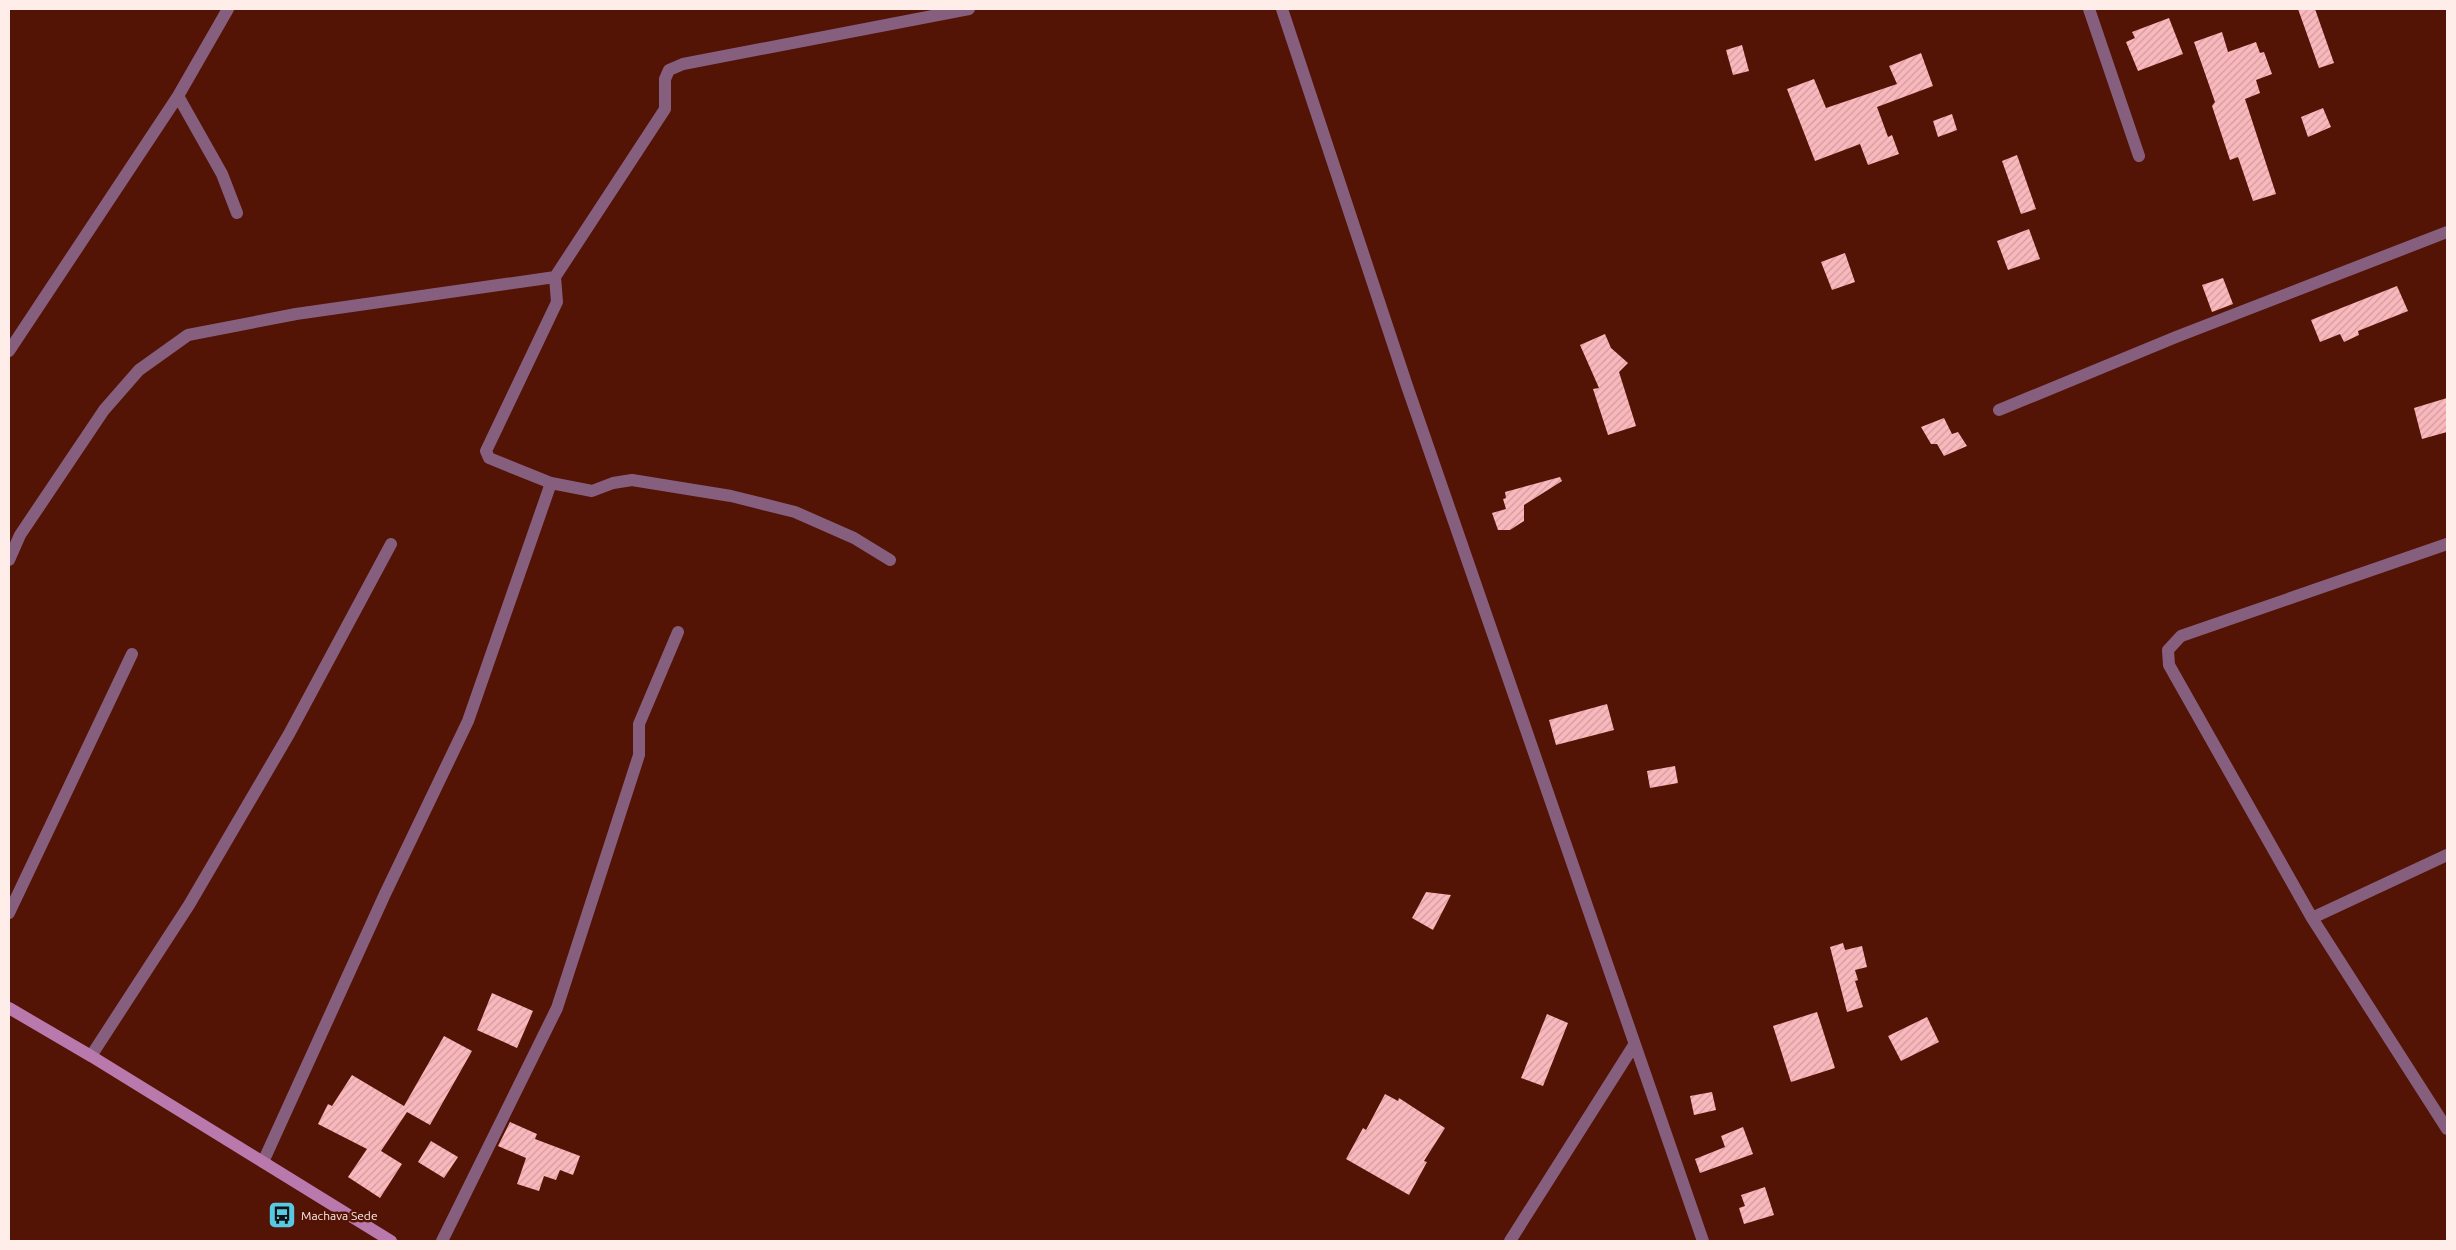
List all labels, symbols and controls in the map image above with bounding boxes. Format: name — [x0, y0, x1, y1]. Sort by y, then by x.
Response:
bus stop icon: Machava Sede — [267, 1200, 297, 1230]
place label: Machava Sede — [301, 1209, 378, 1222]

